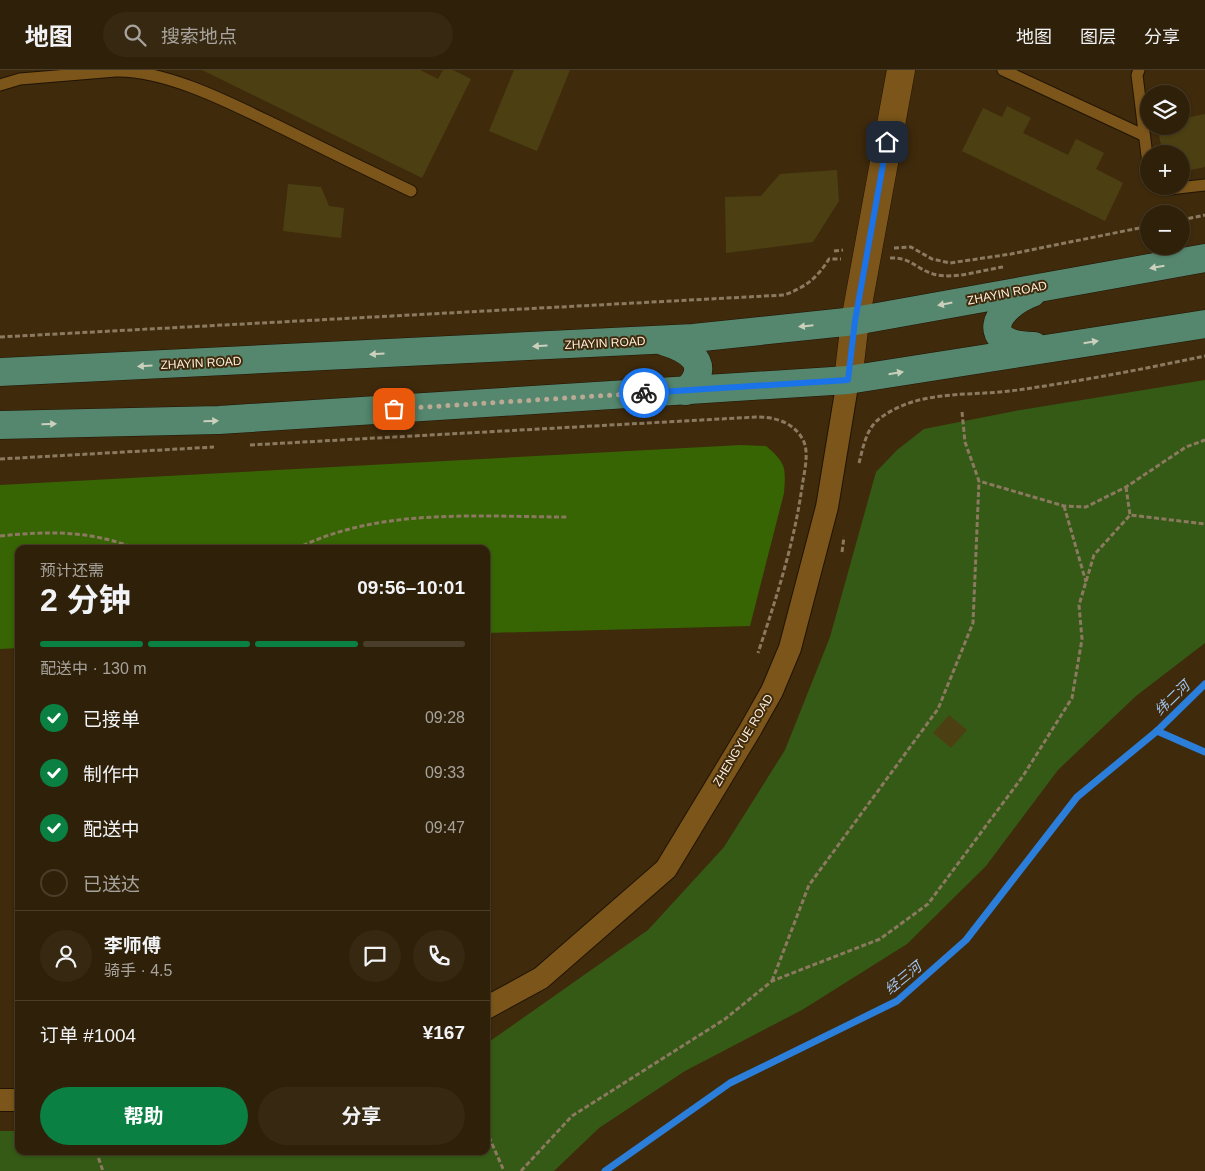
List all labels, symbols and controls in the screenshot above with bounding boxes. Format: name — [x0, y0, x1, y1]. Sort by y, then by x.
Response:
search box — [103, 12, 453, 57]
icon: search — [121, 21, 149, 49]
text: 地图 — [25, 23, 73, 50]
text: 搜索地点 — [161, 26, 237, 47]
text: 地图 — [1016, 27, 1052, 47]
text: 图层 — [1080, 27, 1116, 47]
text: 分享 — [1144, 27, 1180, 47]
map controls — [1140, 85, 1190, 255]
button: layers — [1140, 85, 1190, 135]
pin — [866, 121, 908, 163]
icon: home — [873, 128, 901, 156]
button: + — [1140, 145, 1190, 195]
button: − — [1140, 205, 1190, 255]
one-way arrow — [1149, 263, 1165, 271]
street label: ZHAYIN ROAD — [966, 278, 1048, 308]
one-way arrow — [937, 301, 953, 309]
one-way arrow — [798, 323, 814, 331]
street label: ZHAYIN ROAD — [564, 334, 646, 352]
one-way arrow — [1083, 338, 1099, 346]
one-way arrow — [531, 342, 547, 350]
one-way arrow — [369, 351, 385, 359]
street label: ZHAYIN ROAD — [160, 354, 242, 372]
one-way arrow — [137, 362, 153, 370]
courier — [619, 368, 669, 418]
one-way arrow — [888, 368, 904, 376]
icon: bike — [630, 379, 658, 407]
pin — [373, 388, 415, 430]
icon: bag — [380, 395, 408, 423]
one-way arrow — [203, 416, 219, 424]
one-way arrow — [41, 420, 57, 428]
text: 预计还需 — [40, 562, 104, 579]
text: 09:56–10:01 — [357, 577, 465, 598]
text: 2 分钟 — [40, 582, 131, 618]
text: 配送中 · 130 m — [40, 660, 147, 677]
water label: 纬二河 — [1151, 676, 1195, 718]
street label: ZHENGYUE ROAD — [710, 691, 776, 788]
icon: check — [40, 704, 68, 732]
text: 已接单 — [83, 709, 140, 730]
text: 09:28 — [425, 709, 465, 726]
icon: check — [40, 759, 68, 787]
text: 制作中 — [83, 764, 140, 785]
text: 09:33 — [425, 764, 465, 781]
icon: check — [40, 814, 68, 842]
text: 配送中 — [83, 819, 140, 840]
text: 09:47 — [425, 819, 465, 836]
text: 已送达 — [83, 874, 140, 895]
button: person — [40, 930, 92, 982]
button: chat — [349, 930, 401, 982]
button: phone — [413, 930, 465, 982]
text: 李师傅 — [104, 935, 161, 956]
water label: 经三河 — [882, 957, 927, 997]
text: 骑手 · 4.5 — [104, 962, 172, 979]
text: ¥167 — [423, 1022, 465, 1043]
text: 订单 #1004 — [40, 1025, 136, 1046]
button: 帮助 — [40, 1087, 248, 1145]
button: 分享 — [258, 1087, 465, 1145]

